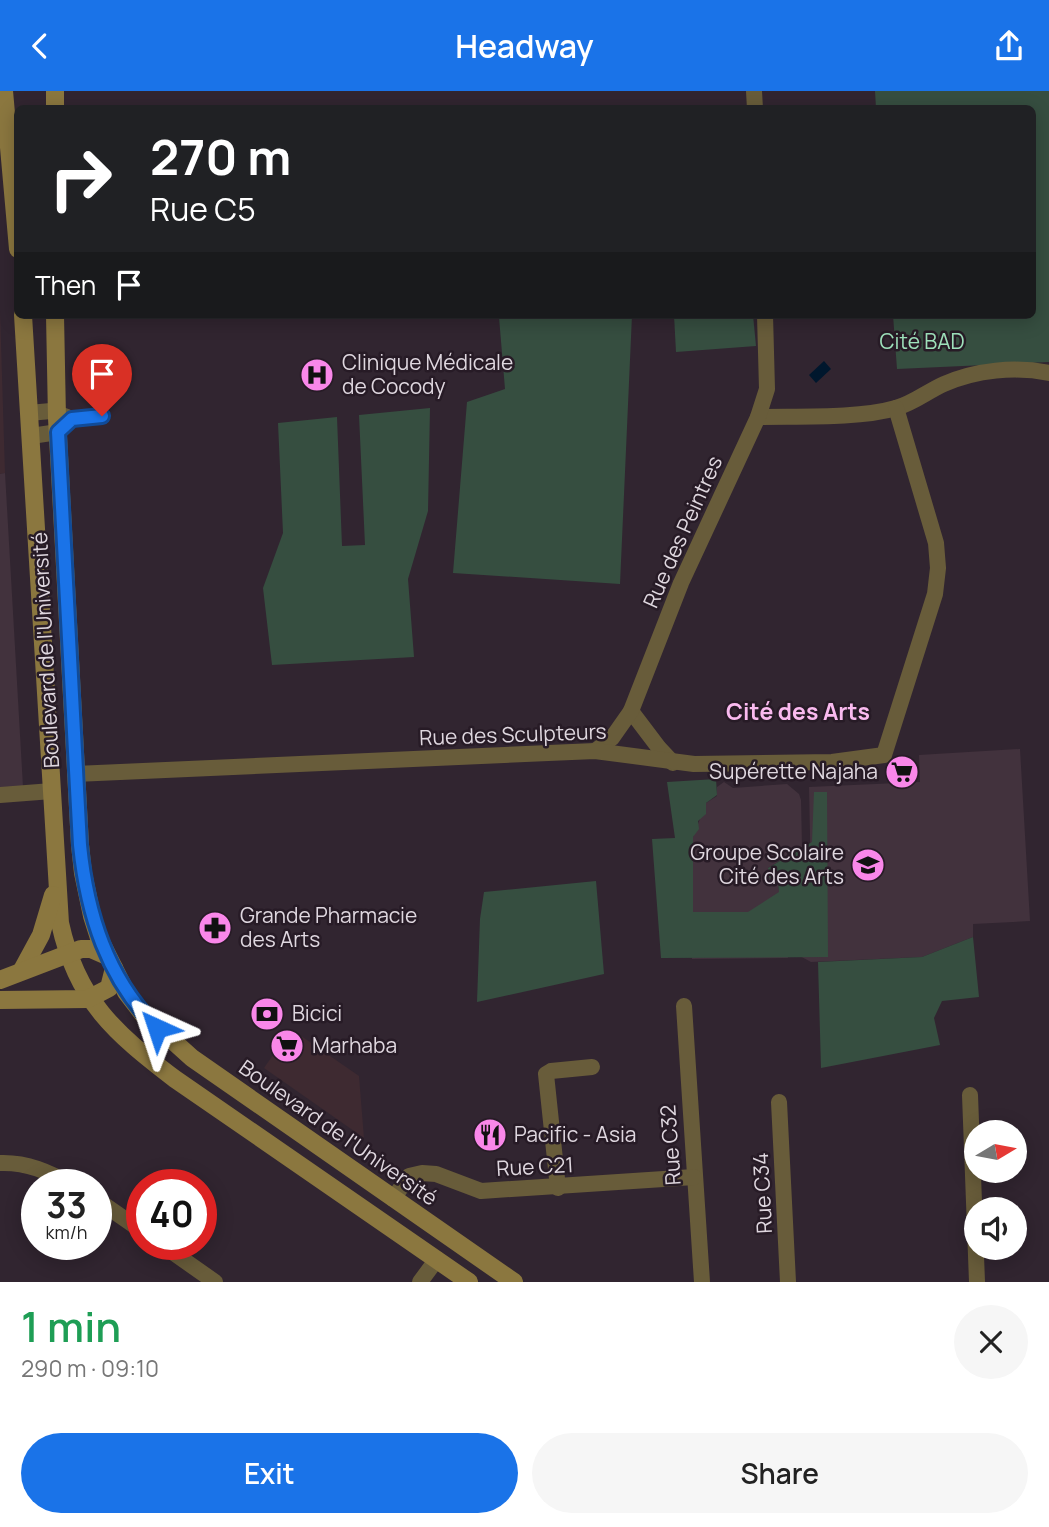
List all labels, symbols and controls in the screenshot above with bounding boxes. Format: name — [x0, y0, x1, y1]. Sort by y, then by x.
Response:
text: Headway — [455, 24, 594, 68]
icon: back — [21, 27, 59, 65]
icon: share — [990, 27, 1028, 65]
text: 270 m — [150, 123, 291, 190]
icon: right — [35, 133, 126, 224]
text: Rue C5 — [150, 187, 256, 231]
icon: arrive — [110, 266, 148, 304]
text: Then — [35, 267, 96, 303]
park label: Cité BAD — [879, 327, 965, 355]
pin — [72, 344, 132, 416]
place label: Clinique Médicale de Cocody — [342, 348, 513, 400]
icon: arrive — [83, 355, 121, 393]
hospital icon: Clinique Médicale de Cocody — [298, 356, 336, 394]
street label: Rue des Peintres — [636, 451, 728, 612]
street label: Boulevard de l'Université — [25, 531, 65, 769]
district label: Cité des Arts — [726, 695, 870, 727]
street label: Rue des Sculpteurs — [419, 717, 607, 751]
supermarket icon: Supérette Najaha — [883, 753, 921, 791]
place label: Supérette Najaha — [709, 757, 878, 785]
place label: Groupe Scolaire Cité des Arts — [690, 838, 844, 890]
school or university icon: Groupe Scolaire Cité des Arts — [849, 846, 887, 884]
place label: Grande Pharmacie des Arts — [240, 901, 417, 953]
pharmacy icon: Grande Pharmacie des Arts — [196, 909, 234, 947]
position arrow — [120, 991, 194, 1065]
bank icon: Bicici — [248, 995, 286, 1033]
place label: Bicici — [292, 999, 342, 1027]
supermarket icon: Marhaba — [268, 1027, 306, 1065]
place label: Marhaba — [312, 1031, 397, 1059]
street label: Boulevard de l'Université — [234, 1053, 443, 1211]
street label: Rue C32 — [653, 1104, 687, 1186]
restaurant icon: Pacific - Asia — [471, 1116, 509, 1154]
place label: Pacific - Asia — [514, 1120, 636, 1148]
north arrow — [964, 1120, 1027, 1183]
map controls — [964, 1120, 1027, 1260]
street label: Rue C21 — [496, 1150, 574, 1182]
street label: Rue C34 — [746, 1152, 778, 1234]
speed limit sign: 40 — [126, 1169, 217, 1260]
text: 33 — [46, 1181, 87, 1229]
button: sound — [964, 1197, 1027, 1260]
text: km/h — [46, 1220, 87, 1244]
text: 1 min — [21, 1297, 121, 1355]
button: close — [954, 1305, 1028, 1379]
text: 290 m · 09:10 — [21, 1352, 159, 1384]
button: Exit — [21, 1433, 518, 1513]
button: Share — [532, 1433, 1028, 1513]

